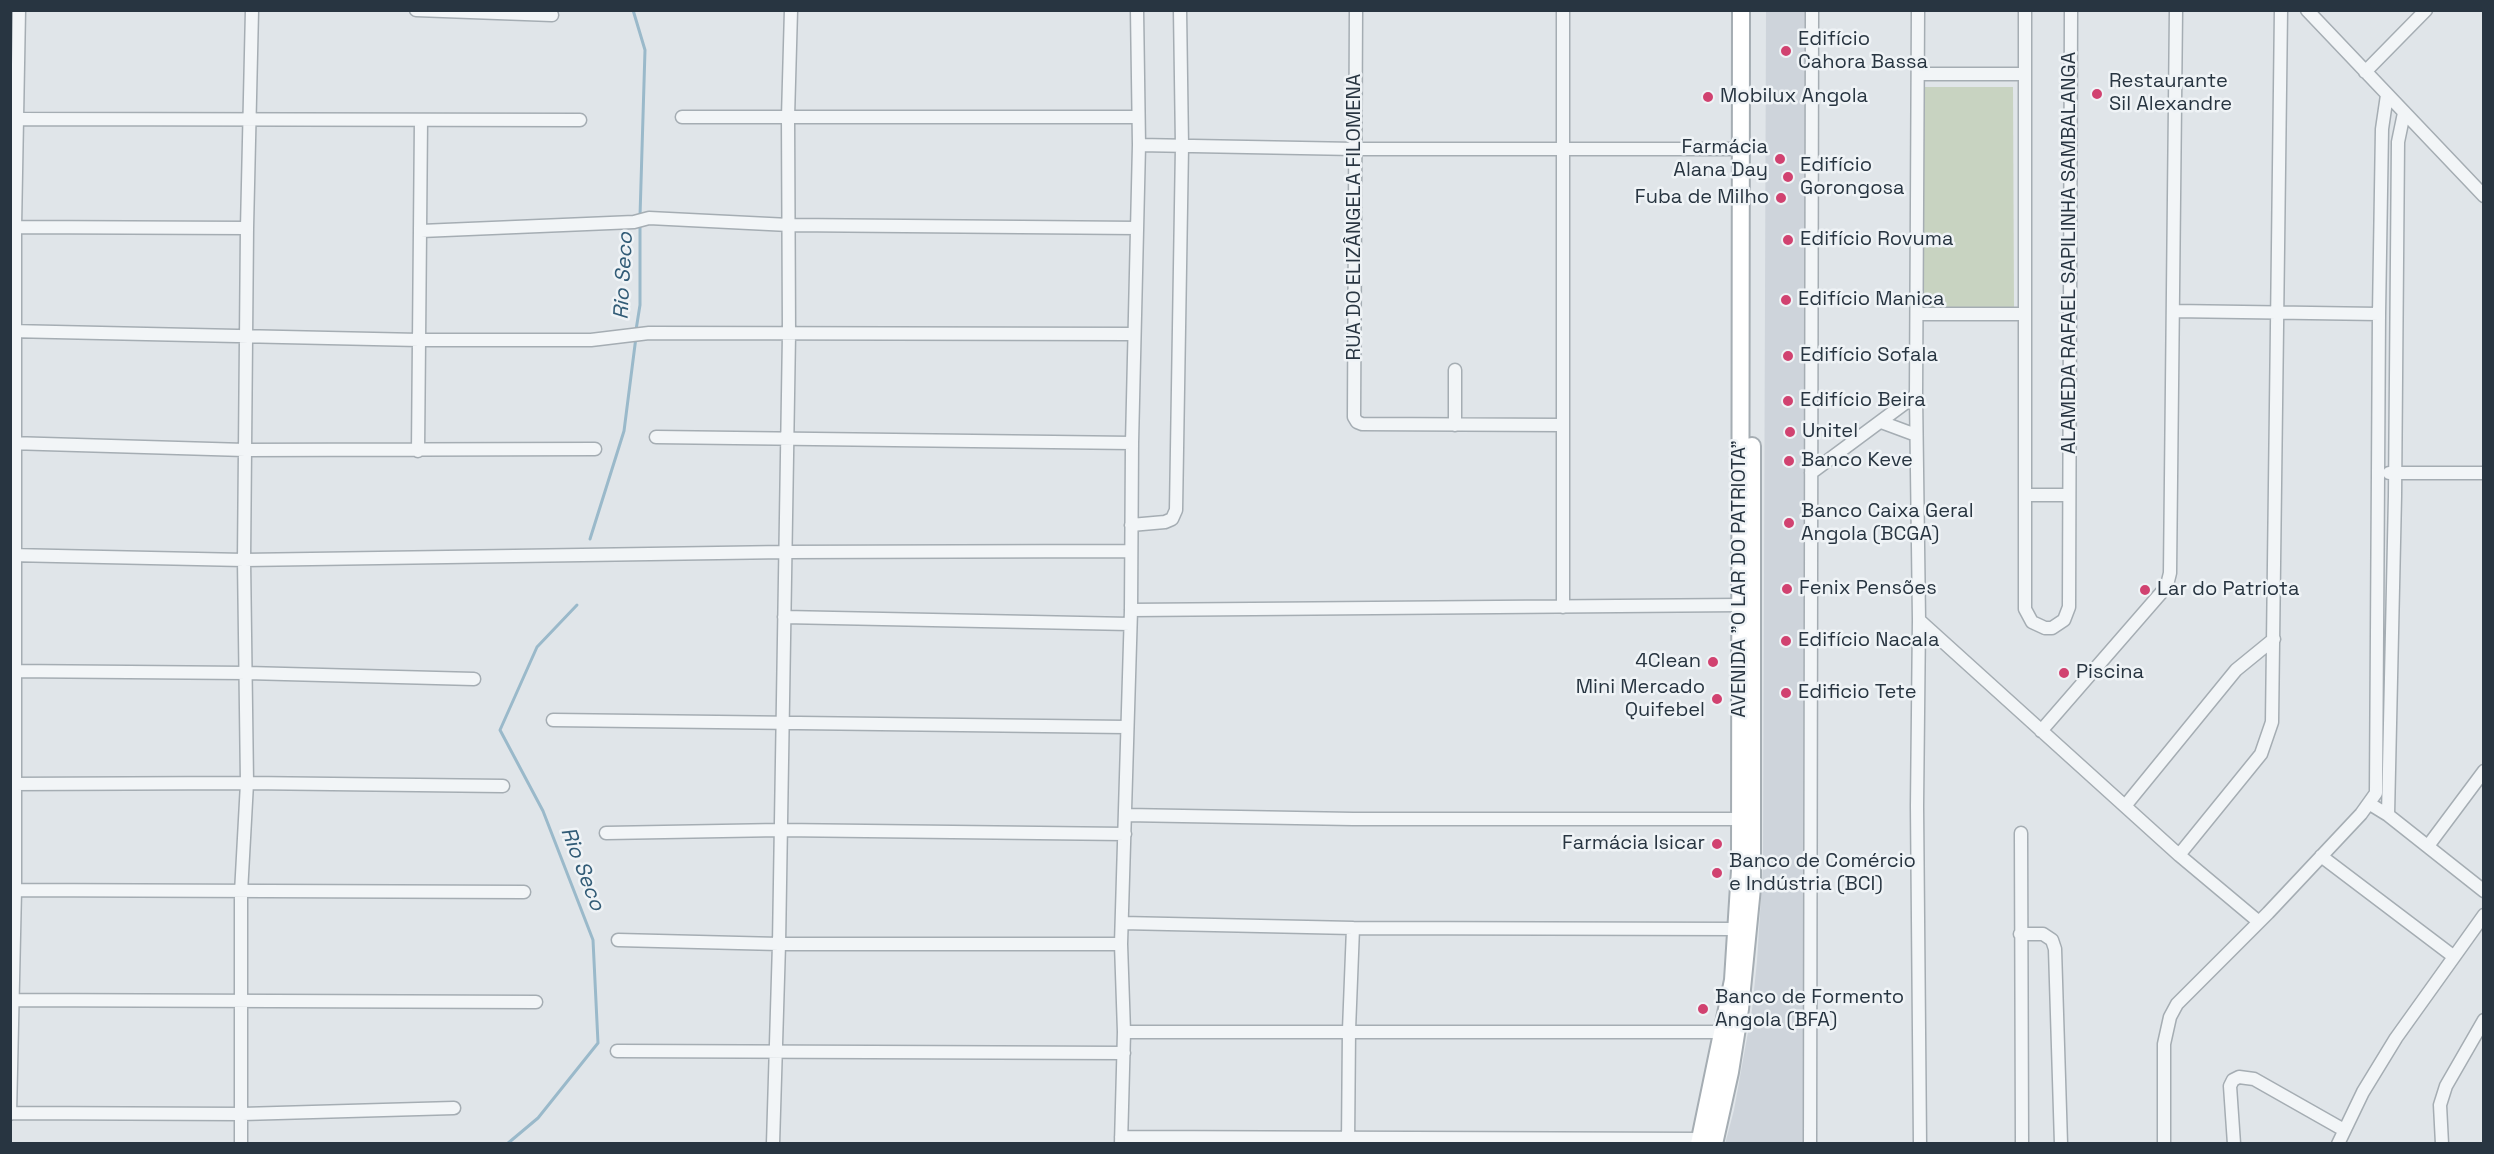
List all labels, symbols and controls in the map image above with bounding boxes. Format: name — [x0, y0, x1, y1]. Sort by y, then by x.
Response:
place label: Edifício Cahora Bassa — [1798, 28, 1928, 75]
marker: Edifício Cahora Bassa — [1779, 44, 1793, 58]
street label: ALAMEDA RAFAEL SAPILINHA SAMBALANGA — [2058, 52, 2082, 454]
place label: Restaurante Sil Alexandre — [2109, 70, 2232, 117]
street label: RUA DO ELIZÂNGELA FILOMENA — [1343, 74, 1367, 360]
place label: Mobilux Angola — [1720, 85, 1868, 109]
marker: Restaurante Sil Alexandre — [2090, 87, 2104, 101]
marker: Mobilux Angola — [1701, 90, 1715, 104]
place label: Farmácia Alana Day — [1673, 136, 1768, 183]
marker: Farmácia Alana Day — [1773, 152, 1787, 166]
place label: Edifício Gorongosa — [1800, 154, 1905, 201]
marker: Edifício Gorongosa — [1781, 170, 1795, 184]
place label: Fuba de Milho — [1635, 186, 1769, 210]
marker: Fuba de Milho — [1774, 191, 1788, 205]
place label: Edifício Rovuma — [1800, 228, 1953, 252]
water label: Rio Seco — [609, 232, 639, 320]
marker: Edifício Rovuma — [1781, 233, 1795, 247]
place label: Edifício Manica — [1798, 288, 1945, 312]
marker: Edifício Manica — [1779, 293, 1793, 307]
place label: Edifício Sofala — [1800, 344, 1938, 368]
marker: Edifício Sofala — [1781, 349, 1795, 363]
place label: Edifício Beira — [1800, 389, 1926, 413]
marker: Edifício Beira — [1781, 394, 1795, 408]
place label: Unitel — [1802, 420, 1858, 444]
marker: Unitel — [1783, 425, 1797, 439]
street label: AVENIDA "O LAR DO PATRIOTA" — [1728, 440, 1752, 718]
place label: Banco Keve — [1801, 449, 1913, 473]
marker: Banco Keve — [1782, 454, 1796, 468]
place label: Banco Caixa Geral Angola (BCGA) — [1801, 500, 1974, 547]
marker: Banco Caixa Geral Angola (BCGA) — [1782, 516, 1796, 530]
place label: Fenix Pensões — [1799, 577, 1937, 601]
place label: Lar do Patriota — [2157, 578, 2299, 602]
marker: Fenix Pensões — [1780, 582, 1794, 596]
marker: Lar do Patriota — [2138, 583, 2152, 597]
place label: Edifício Nacala — [1798, 629, 1940, 653]
marker: Edifício Nacala — [1779, 634, 1793, 648]
place label: 4Clean — [1635, 650, 1701, 674]
marker: 4Clean — [1706, 655, 1720, 669]
place label: Piscina — [2076, 661, 2144, 685]
marker: Piscina — [2057, 666, 2071, 680]
place label: Mini Mercado Quifebel — [1576, 676, 1705, 723]
place label: Edificio Tete — [1798, 681, 1917, 705]
marker: Edificio Tete — [1779, 686, 1793, 700]
marker: Mini Mercado Quifebel — [1710, 692, 1724, 706]
water label: Rio Seco — [555, 824, 609, 914]
place label: Farmácia Isicar — [1562, 832, 1705, 856]
marker: Farmácia Isicar — [1710, 837, 1724, 851]
place label: Banco de Comércio e Indústria (BCI) — [1729, 850, 1916, 897]
marker: Banco de Comércio e Indústria (BCI) — [1710, 866, 1724, 880]
place label: Banco de Formento Angola (BFA) — [1715, 986, 1904, 1033]
marker: Banco de Formento Angola (BFA) — [1696, 1002, 1710, 1016]

